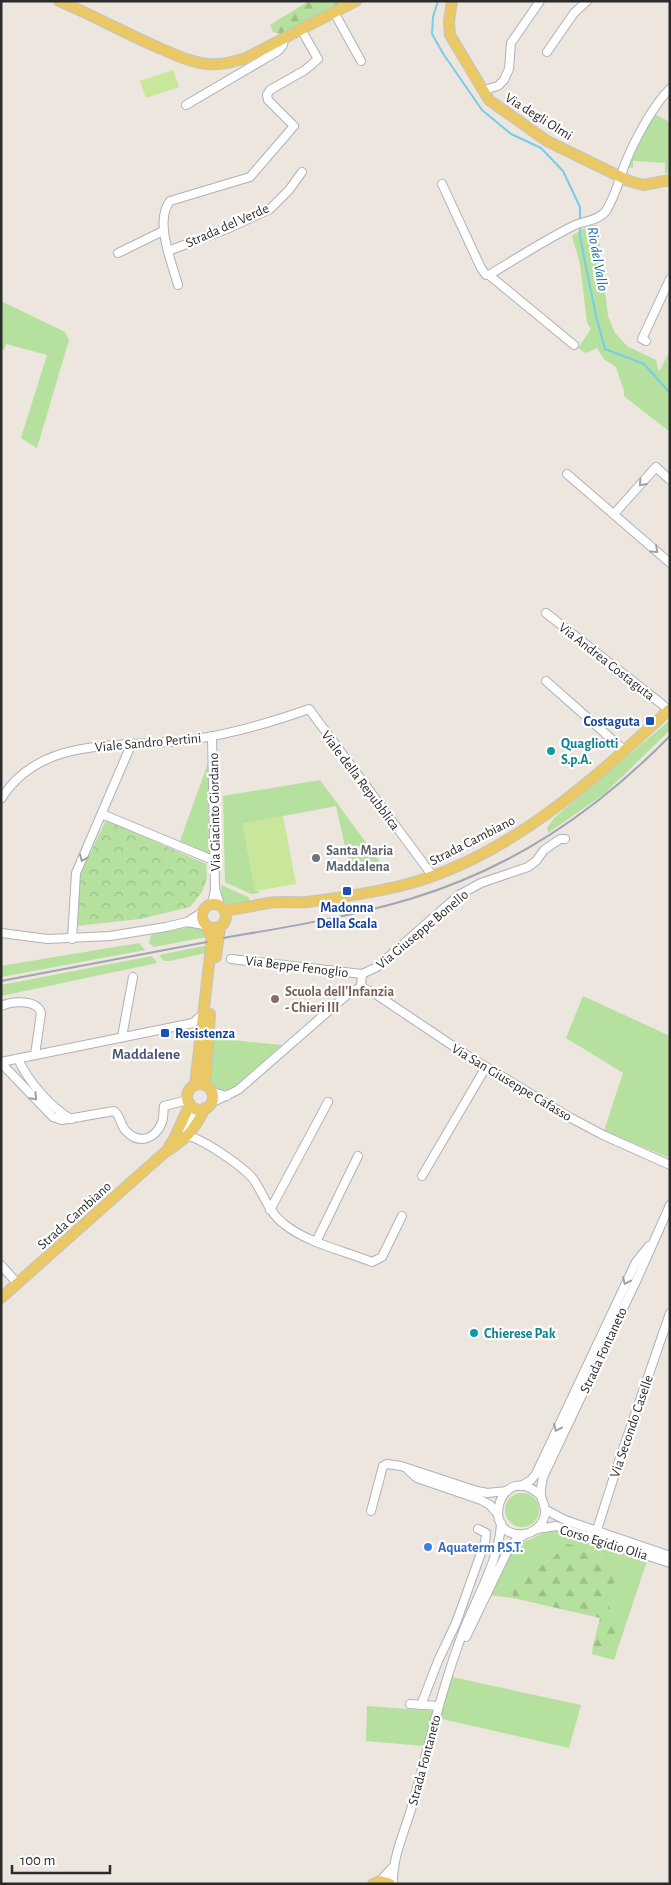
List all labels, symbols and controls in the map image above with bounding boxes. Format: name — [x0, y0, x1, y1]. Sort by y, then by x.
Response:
street label: Via degli Olmi — [502, 91, 575, 143]
street label: Strada del Verde — [184, 201, 271, 250]
water label: Rio del Vallo — [584, 226, 611, 292]
one-way arrow — [638, 478, 647, 487]
one-way arrow — [650, 545, 659, 554]
street label: Via Andrea Costaguta — [556, 620, 657, 704]
place label: Costaguta — [583, 715, 640, 729]
marker: Costaguta — [644, 715, 656, 727]
street label: Viale della Repubblica — [318, 728, 402, 833]
street label: Viale Sandro Pertini — [94, 731, 202, 755]
place label: Quagliotti S.p.A. — [561, 737, 619, 767]
marker: Quagliotti S.p.A. — [545, 745, 557, 757]
street label: Via Giacinto Giordano — [207, 753, 223, 871]
street label: Strada Cambiano — [428, 813, 518, 868]
place label: Santa Maria Maddalena — [326, 844, 394, 874]
marker: Santa Maria Maddalena — [310, 852, 322, 864]
one-way arrow — [78, 853, 89, 862]
marker: Madonna Della Scala — [341, 885, 353, 897]
street label: Via Giuseppe Bonello — [374, 887, 471, 972]
place label: Madonna Della Scala — [316, 901, 378, 931]
street label: Via Beppe Fenoglio — [245, 954, 349, 980]
place label: Scuola dell'Infanzia - Chieri III — [285, 985, 394, 1015]
marker: Scuola dell'Infanzia - Chieri III — [269, 993, 281, 1005]
marker: Resistenza — [159, 1027, 171, 1039]
place label: Resistenza — [175, 1027, 235, 1041]
street label: Via San Giuseppe Cafasso — [449, 1042, 574, 1124]
district label: Maddalene — [112, 1047, 180, 1062]
one-way arrow — [28, 1091, 37, 1100]
street label: Strada Cambiano — [35, 1179, 114, 1252]
one-way arrow — [623, 1275, 633, 1284]
street label: Strada Fontaneto — [578, 1305, 630, 1396]
marker: Chierese Pak — [468, 1327, 480, 1339]
place label: Chierese Pak — [484, 1327, 556, 1341]
street label: Via Secondo Caselle — [608, 1373, 656, 1479]
one-way arrow — [553, 1423, 564, 1432]
street label: Corso Egidio Olia — [558, 1523, 650, 1563]
marker: Aquaterm P.S.T. — [422, 1541, 434, 1553]
place label: Aquaterm P.S.T. — [438, 1541, 523, 1555]
street label: Strada Fontaneto — [406, 1713, 444, 1807]
scale bar — [12, 1842, 110, 1874]
text: 100 m — [20, 1853, 55, 1868]

